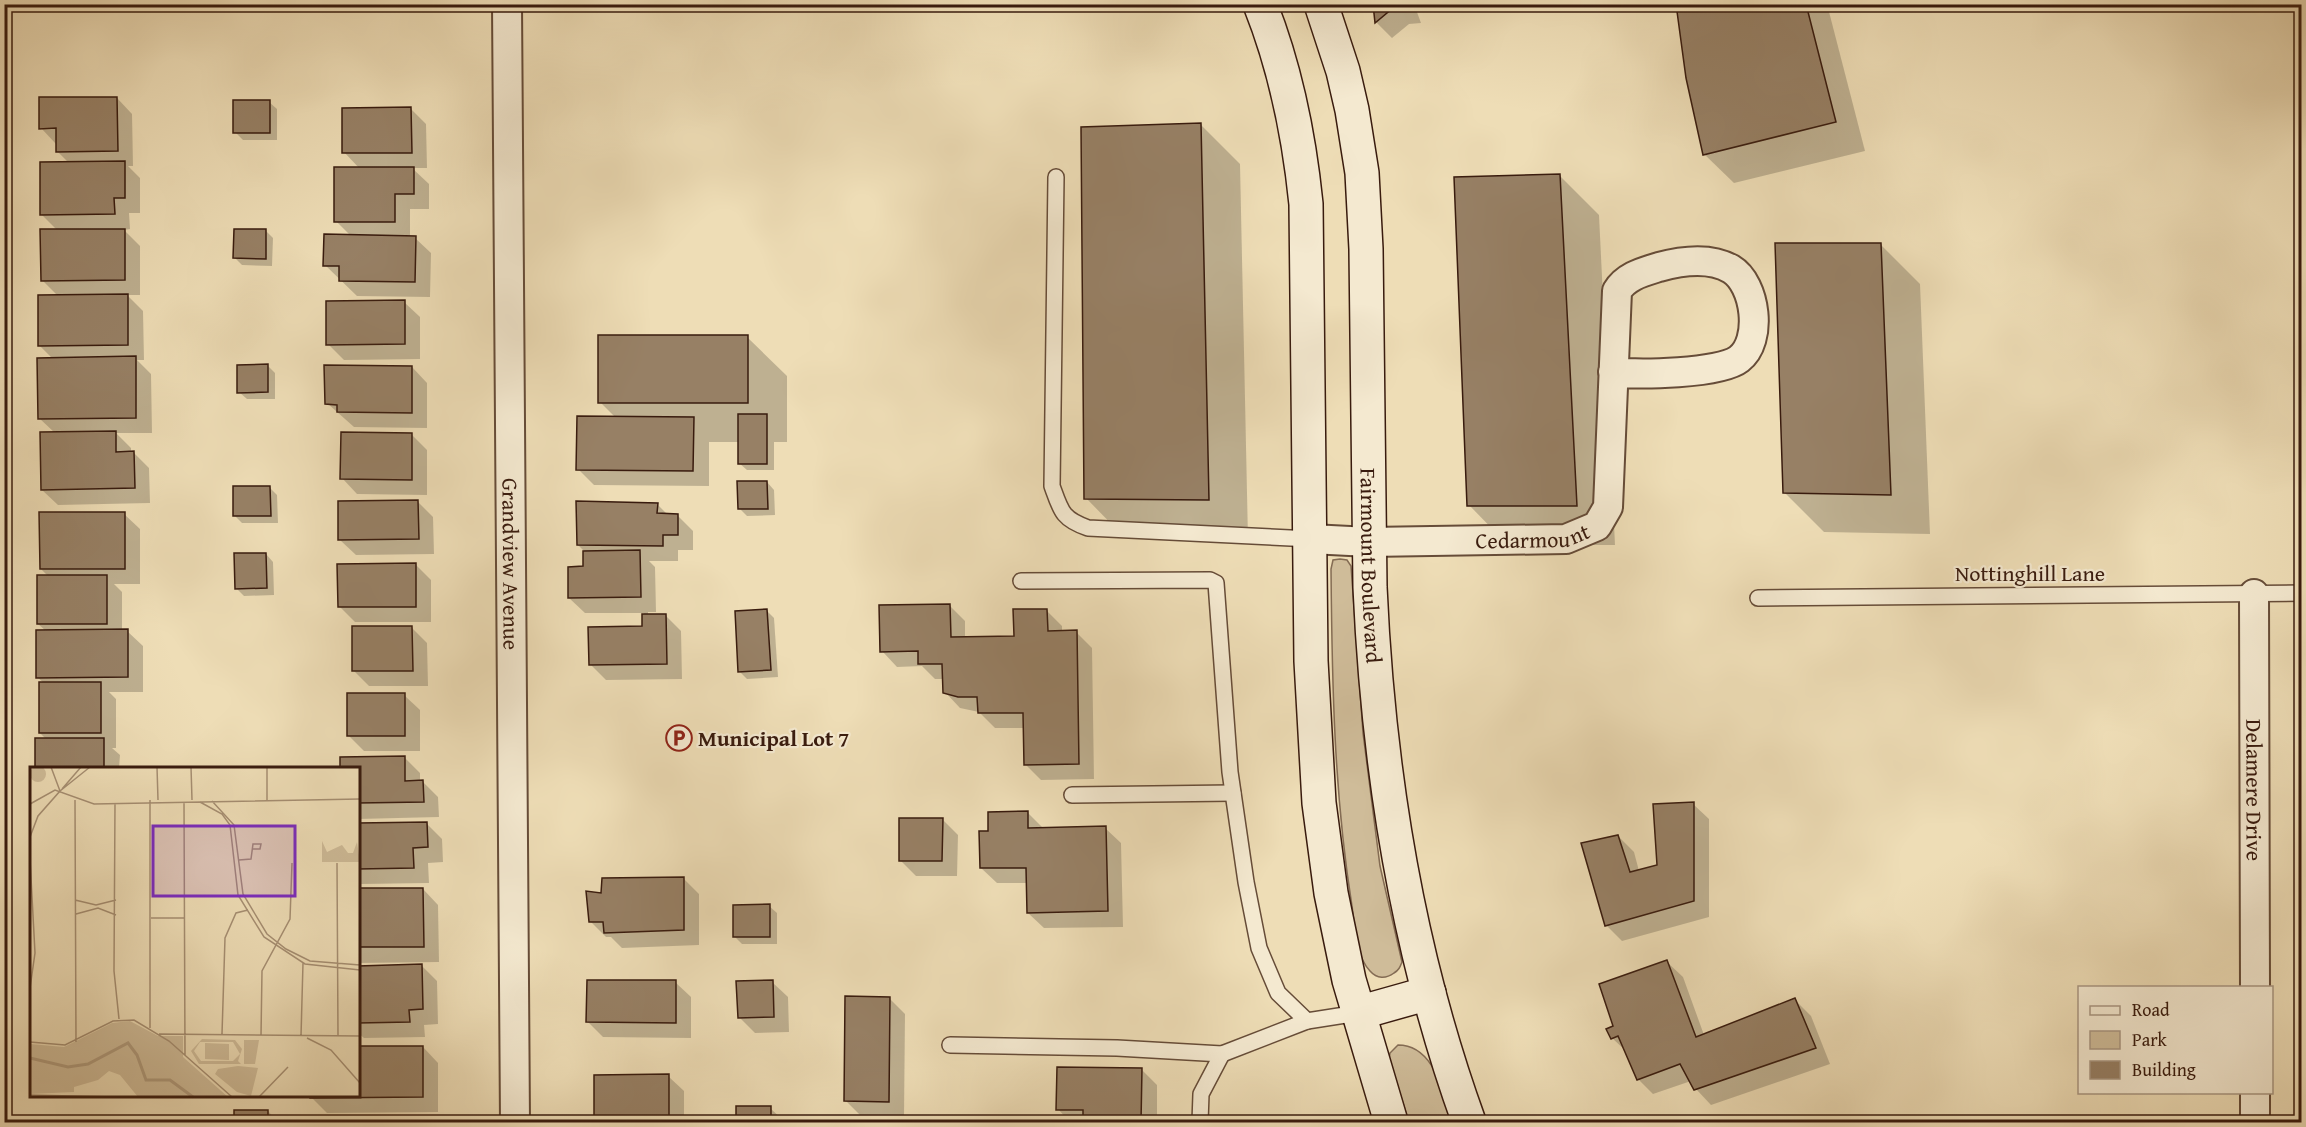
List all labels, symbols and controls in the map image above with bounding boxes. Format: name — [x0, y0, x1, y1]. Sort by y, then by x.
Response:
street label: Fairmount Boulevard — [1353, 468, 1391, 665]
street label: Grandview Avenue — [494, 478, 528, 650]
street label: Cedarmount — [1475, 515, 1595, 556]
street label: Nottinghill Lane — [1955, 557, 2105, 589]
street label: Delamere Drive — [2238, 719, 2271, 861]
place label: Municipal Lot 7 — [698, 722, 850, 754]
parking icon: Municipal Lot 7 — [664, 723, 694, 753]
inset map — [30, 767, 360, 1097]
legend — [2078, 986, 2273, 1094]
text: Road — [2132, 996, 2170, 1023]
text: Park — [2132, 1026, 2168, 1053]
text: Building — [2132, 1056, 2196, 1083]

